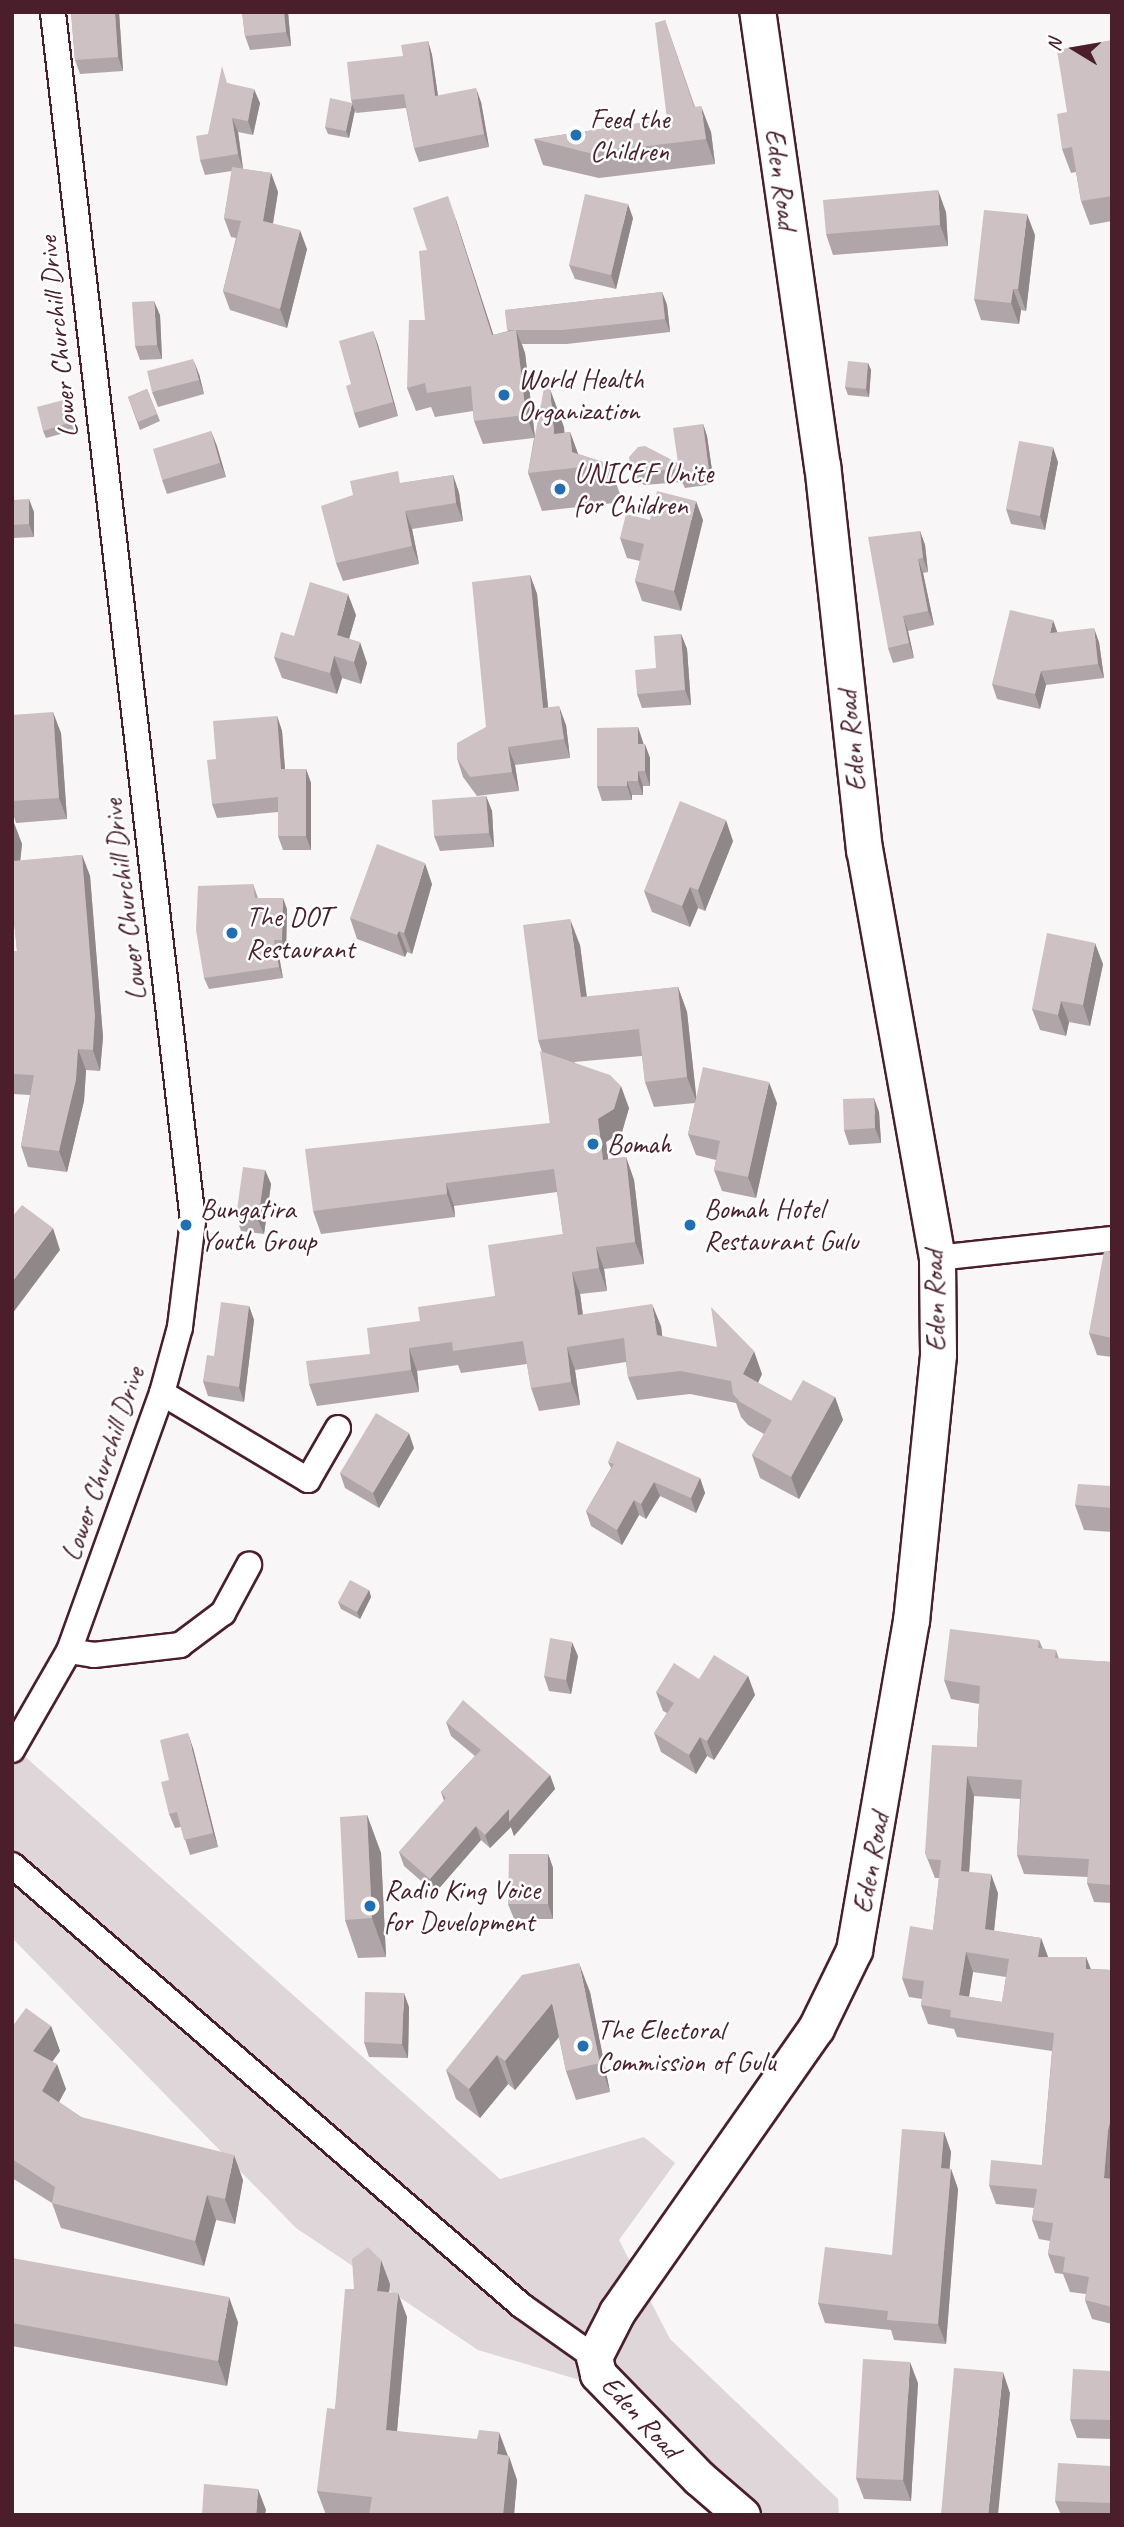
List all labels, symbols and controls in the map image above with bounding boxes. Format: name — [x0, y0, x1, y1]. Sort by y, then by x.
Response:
north arrow — [1040, 14, 1110, 84]
text: N — [1041, 37, 1067, 53]
place label: Feed the Children — [590, 102, 669, 168]
marker: Feed the Children — [568, 127, 584, 143]
street label: Eden Road — [757, 127, 805, 231]
street label: Lower Churchill Drive — [31, 234, 85, 440]
place label: World Health Organization — [518, 362, 643, 428]
marker: World Health Organization — [496, 387, 512, 403]
place label: UNICEF Unite for Children — [574, 456, 713, 522]
marker: UNICEF Unite for Children — [552, 481, 568, 497]
street label: Eden Road — [830, 689, 874, 793]
street label: Lower Churchill Drive — [96, 797, 154, 1003]
place label: The DOT Restaurant — [246, 900, 354, 966]
marker: The DOT Restaurant — [224, 925, 240, 941]
place label: Bomah — [607, 1127, 671, 1161]
marker: Bomah — [585, 1136, 601, 1152]
place label: Bungatira Youth Group — [200, 1192, 316, 1258]
place label: Bomah Hotel Restaurant Gulu — [704, 1192, 859, 1258]
marker: Bungatira Youth Group — [178, 1217, 194, 1233]
marker: Bomah Hotel Restaurant Gulu — [682, 1217, 698, 1233]
street label: Eden Road — [916, 1250, 954, 1352]
street label: Lower Churchill Drive — [54, 1362, 152, 1566]
street label: Eden Road — [846, 1810, 896, 1916]
place label: Radio King Voice for Development — [384, 1873, 540, 1939]
marker: Radio King Voice for Development — [362, 1898, 378, 1914]
place label: The Electoral Commission of Gulu — [597, 2013, 776, 2079]
marker: The Electoral Commission of Gulu — [575, 2038, 591, 2054]
street label: Eden Road — [594, 2369, 688, 2465]

